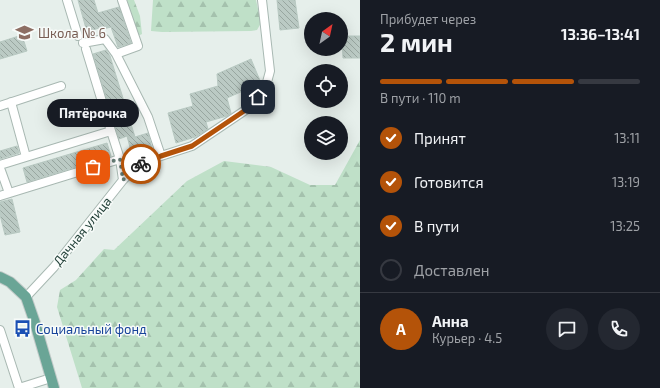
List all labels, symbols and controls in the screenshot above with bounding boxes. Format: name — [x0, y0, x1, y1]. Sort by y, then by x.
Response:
text: Прибудет через — [380, 11, 476, 27]
north arrow — [304, 12, 348, 56]
map controls — [304, 12, 348, 160]
school or university icon: Школа № 6 — [15, 23, 35, 43]
place label: Школа № 6 — [38, 25, 106, 41]
text: 13:36–13:41 — [561, 25, 640, 43]
text: 2 мин — [380, 26, 453, 57]
button: locate — [304, 64, 348, 108]
pin — [241, 80, 275, 114]
icon: home — [247, 86, 269, 108]
text: В пути · 110 m — [380, 90, 461, 106]
callout: Пятёрочка — [47, 99, 139, 127]
text: Пятёрочка — [59, 105, 127, 121]
button: layers — [304, 116, 348, 160]
icon: check — [380, 127, 402, 149]
text: Принят — [414, 129, 466, 147]
text: 13:11 — [614, 130, 640, 146]
courier — [121, 144, 161, 184]
pin — [76, 150, 110, 184]
icon: bike — [130, 153, 152, 175]
icon: bag — [82, 156, 104, 178]
icon: check — [380, 171, 402, 193]
text: Готовится — [414, 173, 484, 191]
text: 13:19 — [612, 174, 640, 190]
street label: Дачная улица — [49, 193, 115, 269]
icon: check — [380, 215, 402, 237]
text: В пути — [414, 217, 459, 235]
text: 13:25 — [610, 218, 640, 234]
text: Доставлен — [414, 261, 490, 279]
button: chat — [546, 308, 588, 350]
button: phone — [598, 308, 640, 350]
text: Анна — [432, 312, 469, 330]
bus stop icon: Социальный фонд — [13, 319, 33, 339]
text: А — [396, 320, 406, 338]
place label: Социальный фонд — [36, 321, 147, 337]
text: Курьер · 4.5 — [432, 330, 502, 346]

